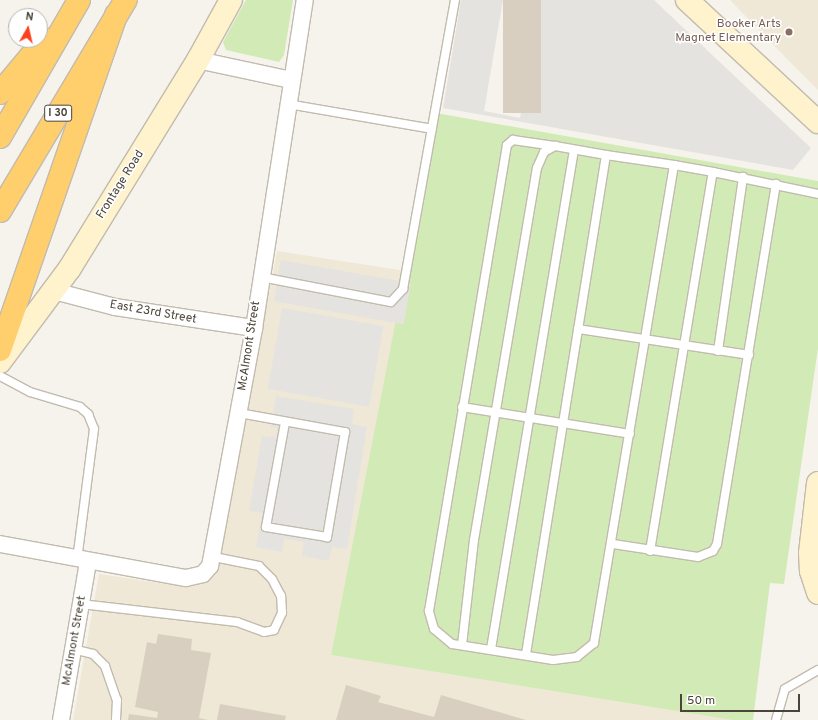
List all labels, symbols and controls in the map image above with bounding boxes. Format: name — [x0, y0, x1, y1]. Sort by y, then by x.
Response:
north arrow — [8, 8, 48, 48]
text: N — [25, 10, 34, 25]
place label: Booker Arts Magnet Elementary — [675, 18, 781, 46]
marker: Booker Arts Magnet Elementary — [784, 27, 794, 37]
road number: I 30 — [44, 104, 72, 122]
street label: Frontage Road — [94, 148, 148, 222]
street label: East 23rd Street — [108, 298, 198, 328]
street label: McAlmont Street — [236, 300, 264, 392]
street label: McAlmont Street — [60, 595, 90, 687]
scale bar — [682, 686, 802, 712]
text: 50 m — [687, 693, 715, 709]

